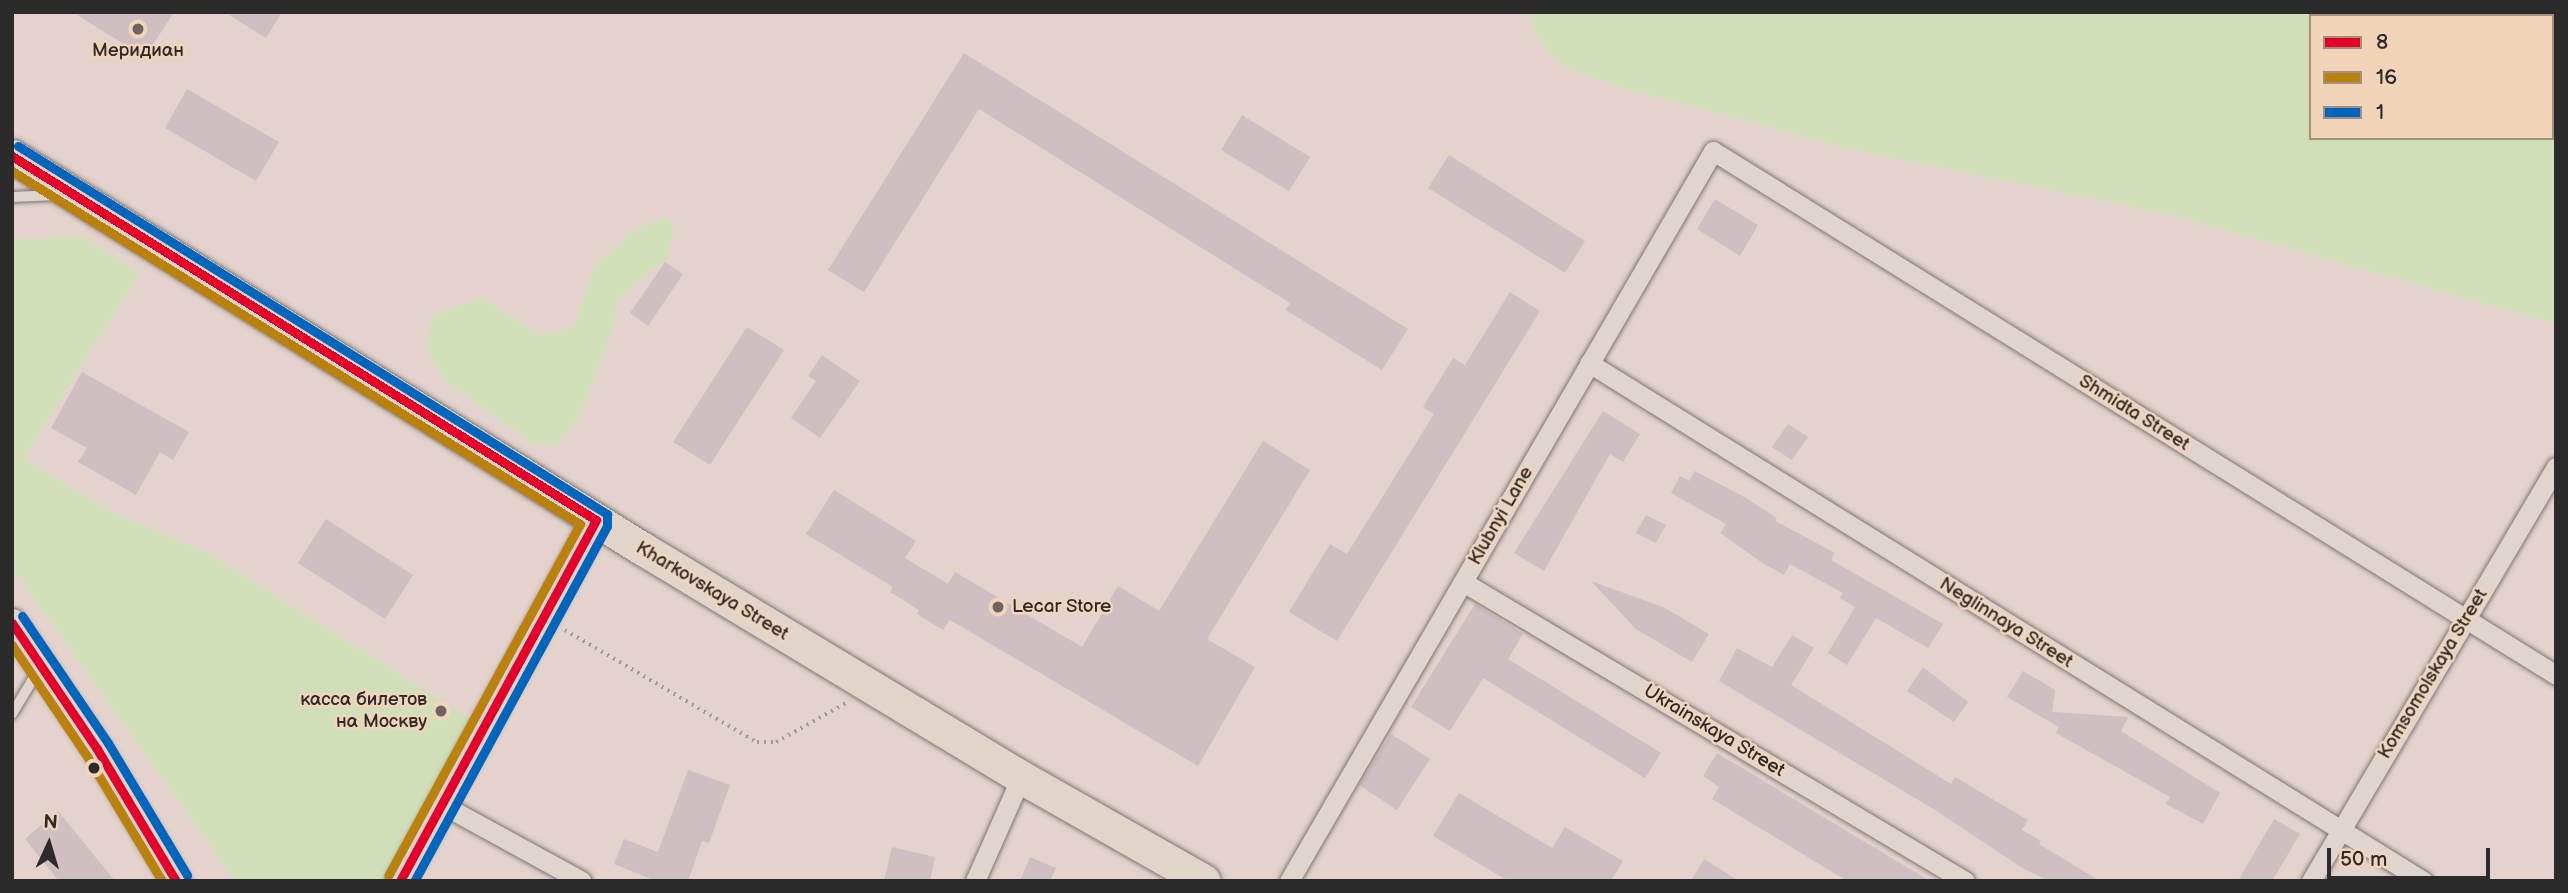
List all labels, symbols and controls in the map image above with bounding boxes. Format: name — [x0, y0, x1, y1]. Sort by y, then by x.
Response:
legend — [2309, 14, 2554, 140]
marker: Меридиан — [130, 21, 146, 37]
text: 8 — [2376, 30, 2388, 55]
place label: Меридиан — [92, 40, 184, 62]
text: 16 — [2376, 65, 2397, 90]
text: 1 — [2376, 100, 2384, 125]
street label: Shmidta Street — [2074, 370, 2194, 456]
street label: Klubnyi Lane — [1464, 463, 1538, 569]
street label: Kharkovskaya Street — [631, 536, 793, 646]
street label: Neglinnaya Street — [1935, 573, 2077, 673]
street label: Komsomolskaya Street — [2373, 585, 2493, 763]
place label: Lecar Store — [1012, 596, 1112, 618]
marker: Lecar Store — [990, 599, 1006, 615]
street label: Ukrainskaya Street — [1639, 680, 1789, 782]
place label: касса билетов на Москву — [300, 689, 427, 733]
marker: касса билетов на Москву — [433, 703, 449, 719]
unlabelled marker — [87, 761, 101, 775]
north arrow — [14, 809, 84, 879]
text: N — [43, 811, 58, 835]
scale bar — [2330, 834, 2493, 878]
text: 50 m — [2340, 847, 2387, 872]

